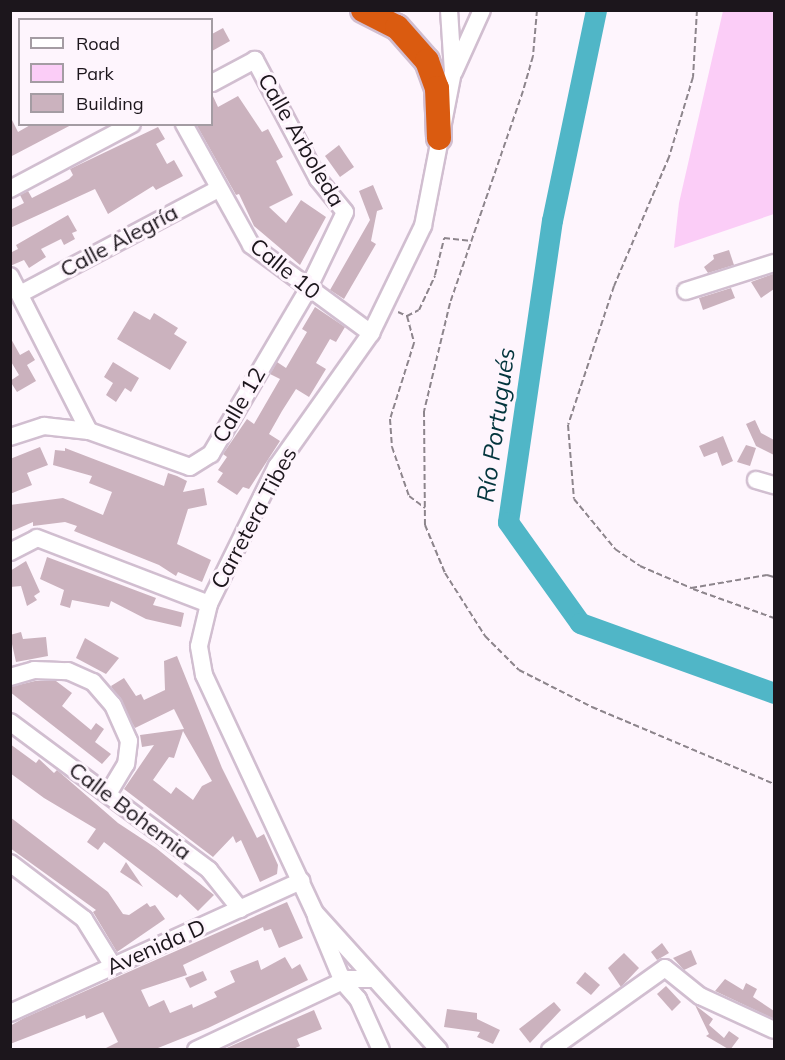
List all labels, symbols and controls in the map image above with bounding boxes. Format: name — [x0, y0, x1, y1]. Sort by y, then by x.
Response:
legend — [18, 18, 213, 126]
text: Road — [76, 32, 120, 55]
text: Park — [76, 62, 114, 85]
street label: Calle Arboleda — [252, 69, 350, 211]
text: Building — [76, 92, 144, 115]
street label: Calle Alegría — [56, 199, 182, 283]
street label: Calle 10 — [245, 233, 325, 305]
water label: Río Portugués — [471, 346, 521, 504]
street label: Calle 12 — [207, 363, 271, 447]
street label: Carretera Tibes — [206, 443, 302, 593]
street label: Calle Bohemia — [64, 756, 196, 866]
street label: Avenida D — [102, 913, 210, 981]

